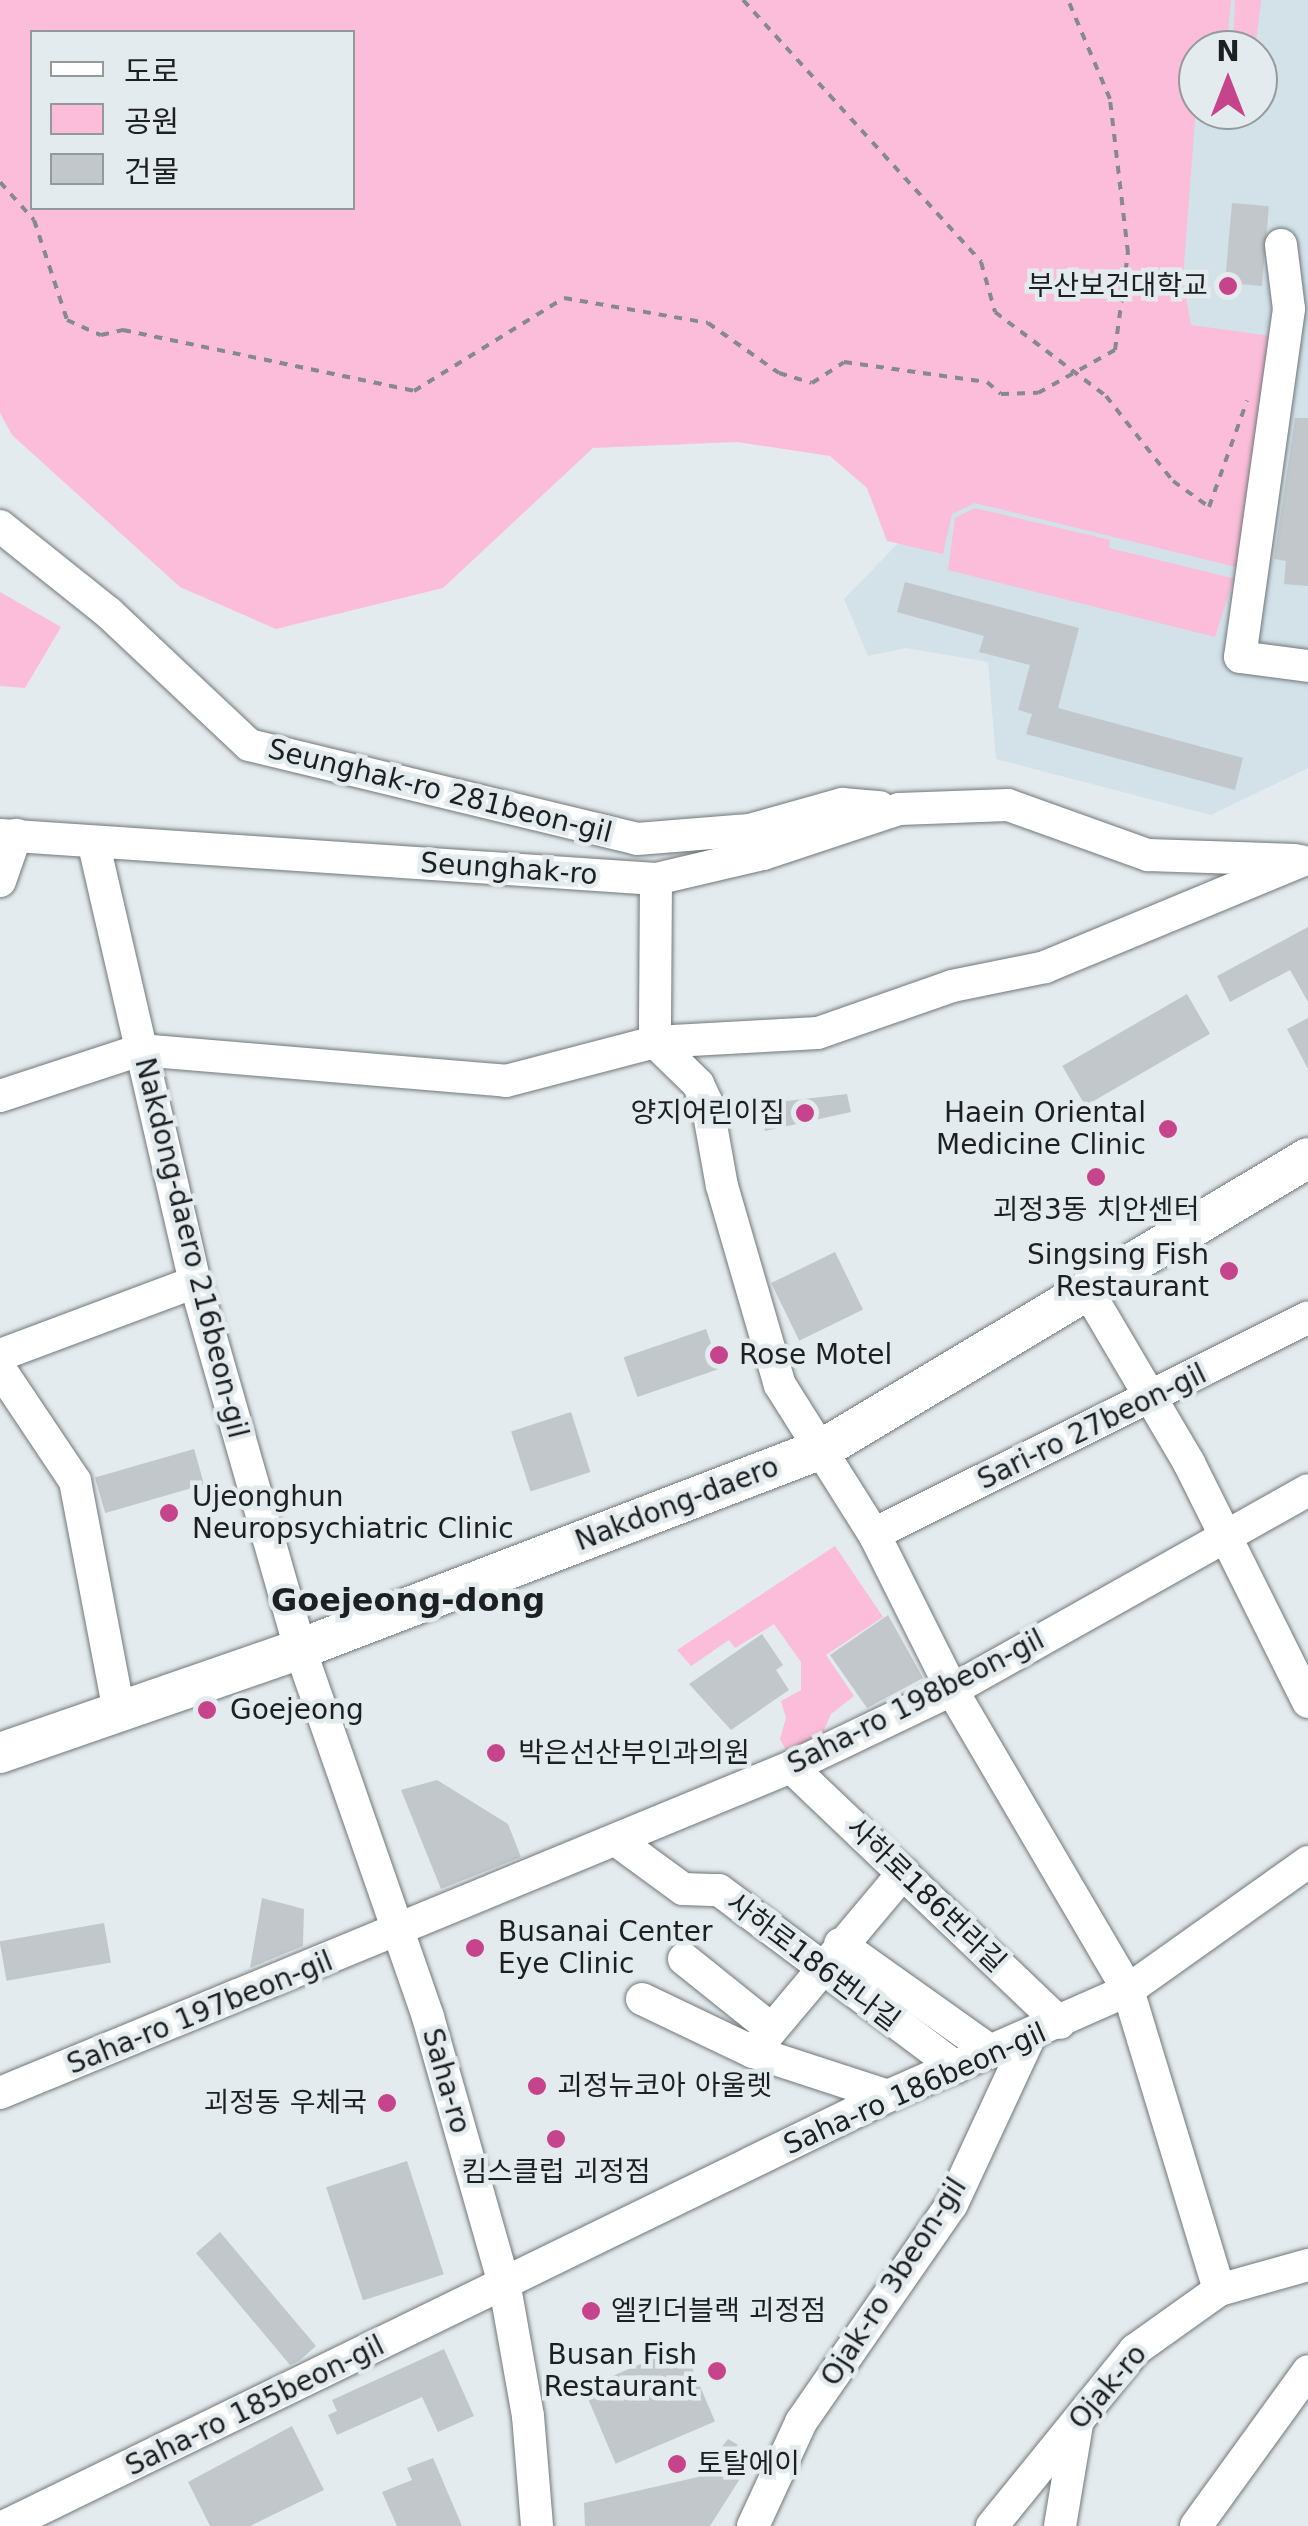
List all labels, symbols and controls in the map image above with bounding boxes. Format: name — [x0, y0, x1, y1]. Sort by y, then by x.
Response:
legend — [30, 30, 355, 210]
north arrow — [1178, 30, 1278, 130]
text: N — [1216, 35, 1240, 68]
text: 도로 — [124, 54, 179, 89]
text: 공원 — [124, 104, 179, 139]
text: 건물 — [124, 154, 179, 189]
place label: 부산보건대학교 — [1028, 269, 1208, 303]
marker: 부산보건대학교 — [1217, 275, 1239, 297]
street label: Seunghak-ro 281beon-gil — [265, 732, 615, 850]
street label: Seunghak-ro — [419, 846, 599, 892]
street label: Nakdong-daero 216beon-gil — [127, 1054, 255, 1442]
place label: 양지어린이집 — [630, 1096, 785, 1130]
place label: Haein Oriental Medicine Clinic — [936, 1096, 1146, 1162]
marker: 양지어린이집 — [794, 1102, 816, 1124]
marker: Haein Oriental Medicine Clinic — [1155, 1116, 1181, 1142]
marker: 괴정3동 치안센터 — [1085, 1166, 1107, 1188]
place label: 괴정3동 치안센터 — [992, 1193, 1200, 1227]
place label: Singsing Fish Restaurant — [1027, 1238, 1209, 1304]
marker: Singsing Fish Restaurant — [1218, 1260, 1240, 1282]
place label: Rose Motel — [739, 1338, 892, 1372]
marker: Rose Motel — [708, 1344, 730, 1366]
street label: Sari-ro 27beon-gil — [972, 1357, 1212, 1497]
street label: Nakdong-daero — [571, 1450, 783, 1558]
place label: Ujeonghun Neuropsychiatric Clinic — [192, 1480, 514, 1546]
marker: Ujeonghun Neuropsychiatric Clinic — [156, 1500, 182, 1526]
district label: Goejeong-dong — [271, 1581, 545, 1619]
street label: Saha-ro 198beon-gil — [782, 1623, 1050, 1781]
place label: Goejeong — [230, 1693, 364, 1727]
marker: Goejeong — [194, 1697, 220, 1723]
place label: 박은선산부인과의원 — [518, 1736, 750, 1770]
marker: 박은선산부인과의원 — [483, 1740, 509, 1766]
street label: 사하로186번라길 — [840, 1811, 1012, 1979]
street label: 사하로186번나길 — [720, 1886, 906, 2038]
place label: Busanai Center Eye Clinic — [498, 1915, 713, 1981]
marker: Busanai Center Eye Clinic — [462, 1935, 488, 1961]
street label: Saha-ro 197beon-gil — [62, 1944, 338, 2082]
street label: Saha-ro 186beon-gil — [779, 2016, 1051, 2162]
street label: Saha-ro — [415, 2024, 477, 2138]
place label: 괴정뉴코아 아울렛 — [557, 2069, 772, 2103]
marker: 괴정뉴코아 아울렛 — [526, 2075, 548, 2097]
place label: 괴정동 우체국 — [204, 2086, 367, 2120]
marker: 괴정동 우체국 — [376, 2092, 398, 2114]
marker: 킴스클럽 괴정점 — [545, 2128, 567, 2150]
place label: 킴스클럽 괴정점 — [461, 2155, 651, 2189]
street label: Ojak-ro 3beon-gil — [814, 2172, 974, 2392]
place label: 엘킨더블랙 괴정점 — [611, 2294, 826, 2328]
marker: 엘킨더블랙 괴정점 — [580, 2300, 602, 2322]
street label: Saha-ro 185beon-gil — [120, 2329, 390, 2483]
place label: Busan Fish Restaurant — [544, 2338, 697, 2404]
street label: Ojak-ro — [1062, 2338, 1154, 2436]
marker: Busan Fish Restaurant — [706, 2360, 728, 2382]
place label: 토탈에이 — [697, 2447, 800, 2481]
marker: 토탈에이 — [666, 2453, 688, 2475]

